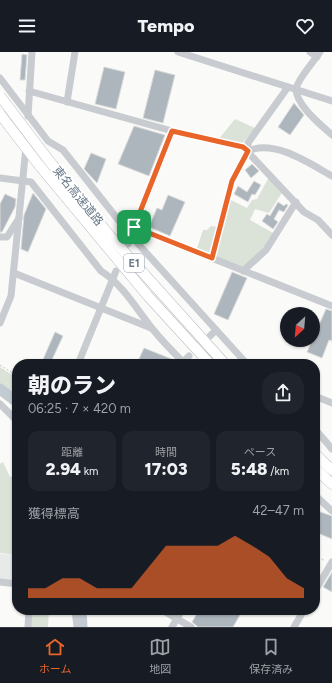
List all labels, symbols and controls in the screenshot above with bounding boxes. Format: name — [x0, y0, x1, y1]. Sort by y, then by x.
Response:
icon: menu — [16, 15, 38, 37]
text: Tempo — [138, 15, 194, 37]
icon: heart — [294, 15, 316, 37]
street label: 東名高速道路 — [50, 164, 106, 228]
pin — [117, 210, 151, 244]
icon: arrive — [123, 216, 145, 238]
road number: E1 — [124, 254, 144, 272]
north arrow — [280, 307, 320, 347]
map controls — [280, 307, 320, 347]
text: 朝のラン — [28, 372, 116, 399]
button: share — [262, 372, 304, 414]
text: 06:25 · 7 × 420 m — [28, 401, 131, 416]
text: 距離 — [61, 446, 83, 459]
text: 時間 — [155, 446, 177, 459]
text: ペース — [244, 446, 276, 459]
text: 2.94 — [46, 459, 81, 479]
text: 17:03 — [145, 459, 187, 479]
text: 5:48 — [231, 459, 267, 479]
text: km — [81, 465, 98, 478]
text: /km — [267, 465, 289, 478]
text: 42–47 m — [252, 503, 304, 518]
text: 獲得標高 — [28, 506, 80, 521]
tab: ホーム — [39, 636, 72, 676]
tab: 地図 — [149, 636, 171, 676]
tab: 保存済み — [249, 636, 293, 676]

